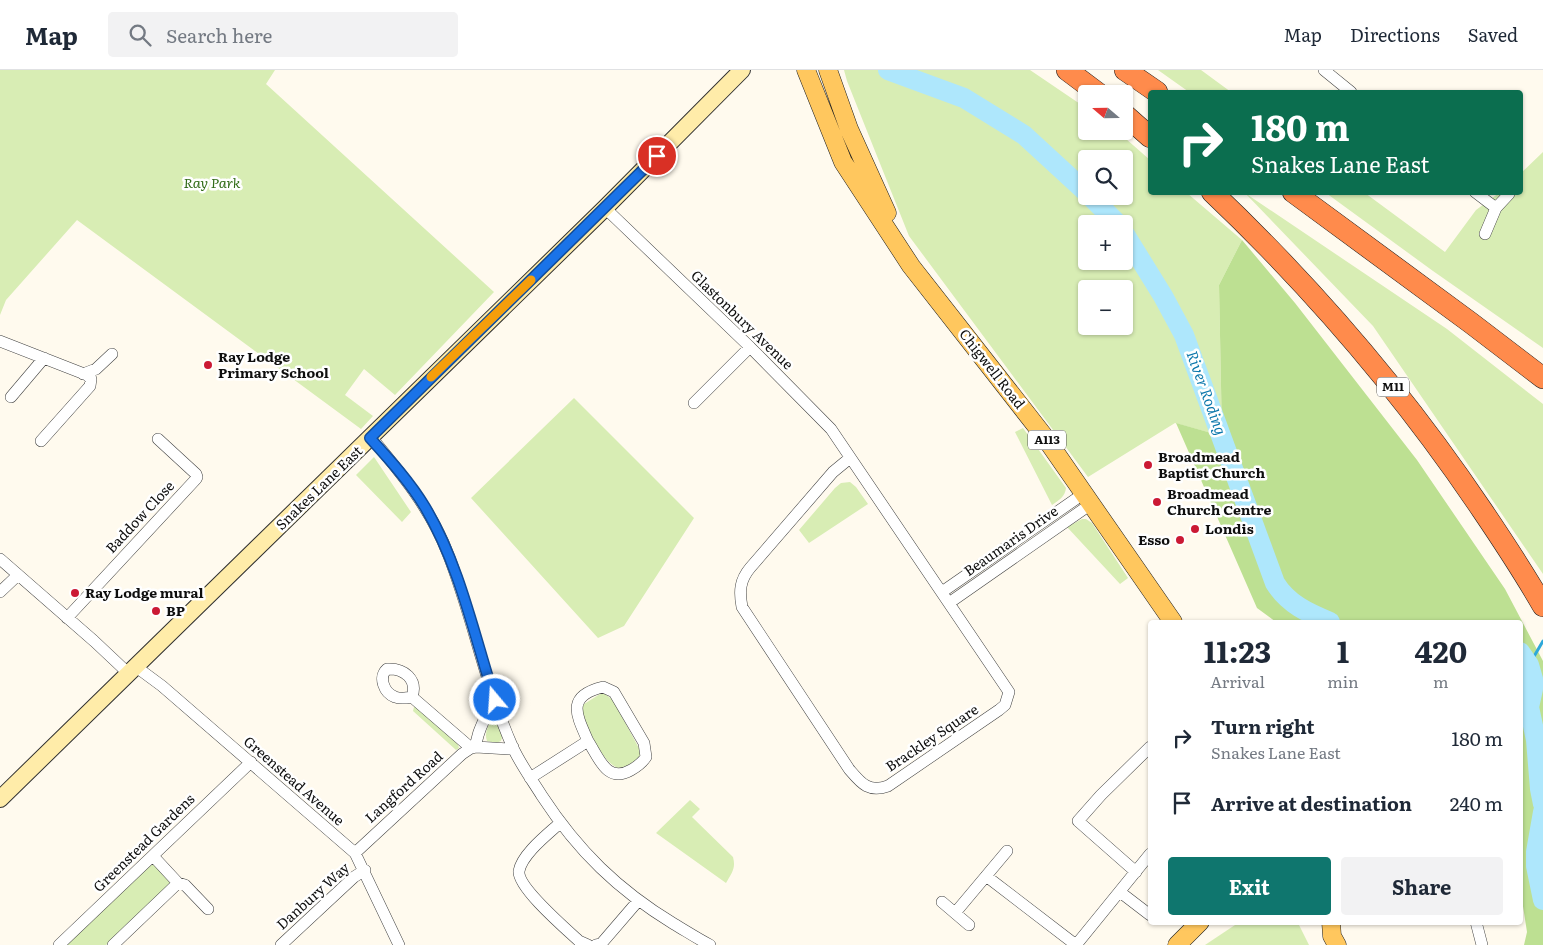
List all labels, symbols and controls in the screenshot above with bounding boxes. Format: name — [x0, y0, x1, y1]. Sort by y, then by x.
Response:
search box — [108, 12, 458, 57]
text: Map — [25, 17, 78, 52]
icon: search — [126, 21, 154, 49]
text: Search here — [166, 21, 272, 49]
text: Map — [1284, 21, 1322, 48]
text: Directions — [1350, 21, 1440, 48]
text: Saved — [1468, 21, 1518, 48]
north arrow — [1078, 85, 1132, 140]
map controls — [1078, 85, 1133, 335]
text: 180 m — [1251, 100, 1350, 152]
icon: right — [1168, 110, 1233, 175]
pin — [636, 135, 678, 177]
icon: arrive — [643, 142, 671, 170]
text: Snakes Lane East — [1251, 147, 1429, 180]
button: search — [1078, 150, 1133, 205]
park label: Ray Park — [184, 172, 241, 192]
button: + — [1078, 215, 1133, 270]
street label: Glastonbury Avenue — [687, 265, 798, 373]
button: − — [1078, 280, 1133, 335]
street label: Chigwell Road — [955, 324, 1031, 413]
place label: Ray Lodge Primary School — [218, 346, 329, 382]
water label: River Roding — [1181, 347, 1233, 438]
marker: Ray Lodge Primary School — [202, 359, 214, 371]
road number: M11 — [1377, 378, 1409, 396]
road number: A113 — [1028, 430, 1066, 450]
street label: Snakes Lane East — [271, 440, 366, 534]
place label: Broadmead Baptist Church — [1158, 446, 1265, 482]
marker: Broadmead Baptist Church — [1142, 459, 1154, 471]
street label: Baddow Close — [100, 476, 178, 557]
place label: Broadmead Church Centre — [1167, 483, 1271, 519]
marker: Broadmead Church Centre — [1151, 496, 1163, 508]
street label: Beaumaris Drive — [959, 500, 1062, 580]
place label: Londis — [1205, 518, 1254, 538]
marker: Londis — [1189, 523, 1201, 535]
place label: Esso — [1138, 529, 1170, 549]
marker: Esso — [1174, 534, 1186, 546]
place label: Ray Lodge mural — [85, 582, 204, 602]
marker: Ray Lodge mural — [69, 587, 81, 599]
place label: BP — [166, 600, 185, 620]
marker: BP — [150, 605, 162, 617]
text: 11:23 — [1204, 628, 1271, 672]
text: 1 — [1337, 628, 1349, 672]
text: 420 — [1414, 628, 1467, 672]
text: Arrival — [1210, 669, 1265, 693]
text: min — [1327, 669, 1359, 693]
text: m — [1433, 669, 1449, 693]
position arrow — [468, 673, 520, 725]
street label: Brackley Square — [881, 699, 982, 776]
text: Turn right — [1211, 712, 1315, 740]
icon: right — [1168, 724, 1196, 752]
text: 180 m — [1452, 724, 1503, 752]
street label: Greenstead Avenue — [240, 731, 349, 830]
text: Snakes Lane East — [1211, 740, 1341, 764]
street label: Langford Road — [360, 746, 447, 827]
street label: Greenstead Gardens — [88, 789, 198, 896]
icon: arrive — [1168, 789, 1196, 817]
text: Arrive at destination — [1211, 789, 1412, 817]
text: 240 m — [1450, 789, 1503, 817]
street label: Danbury Way — [272, 857, 354, 933]
button: Exit — [1168, 857, 1331, 915]
button: Share — [1341, 857, 1503, 915]

